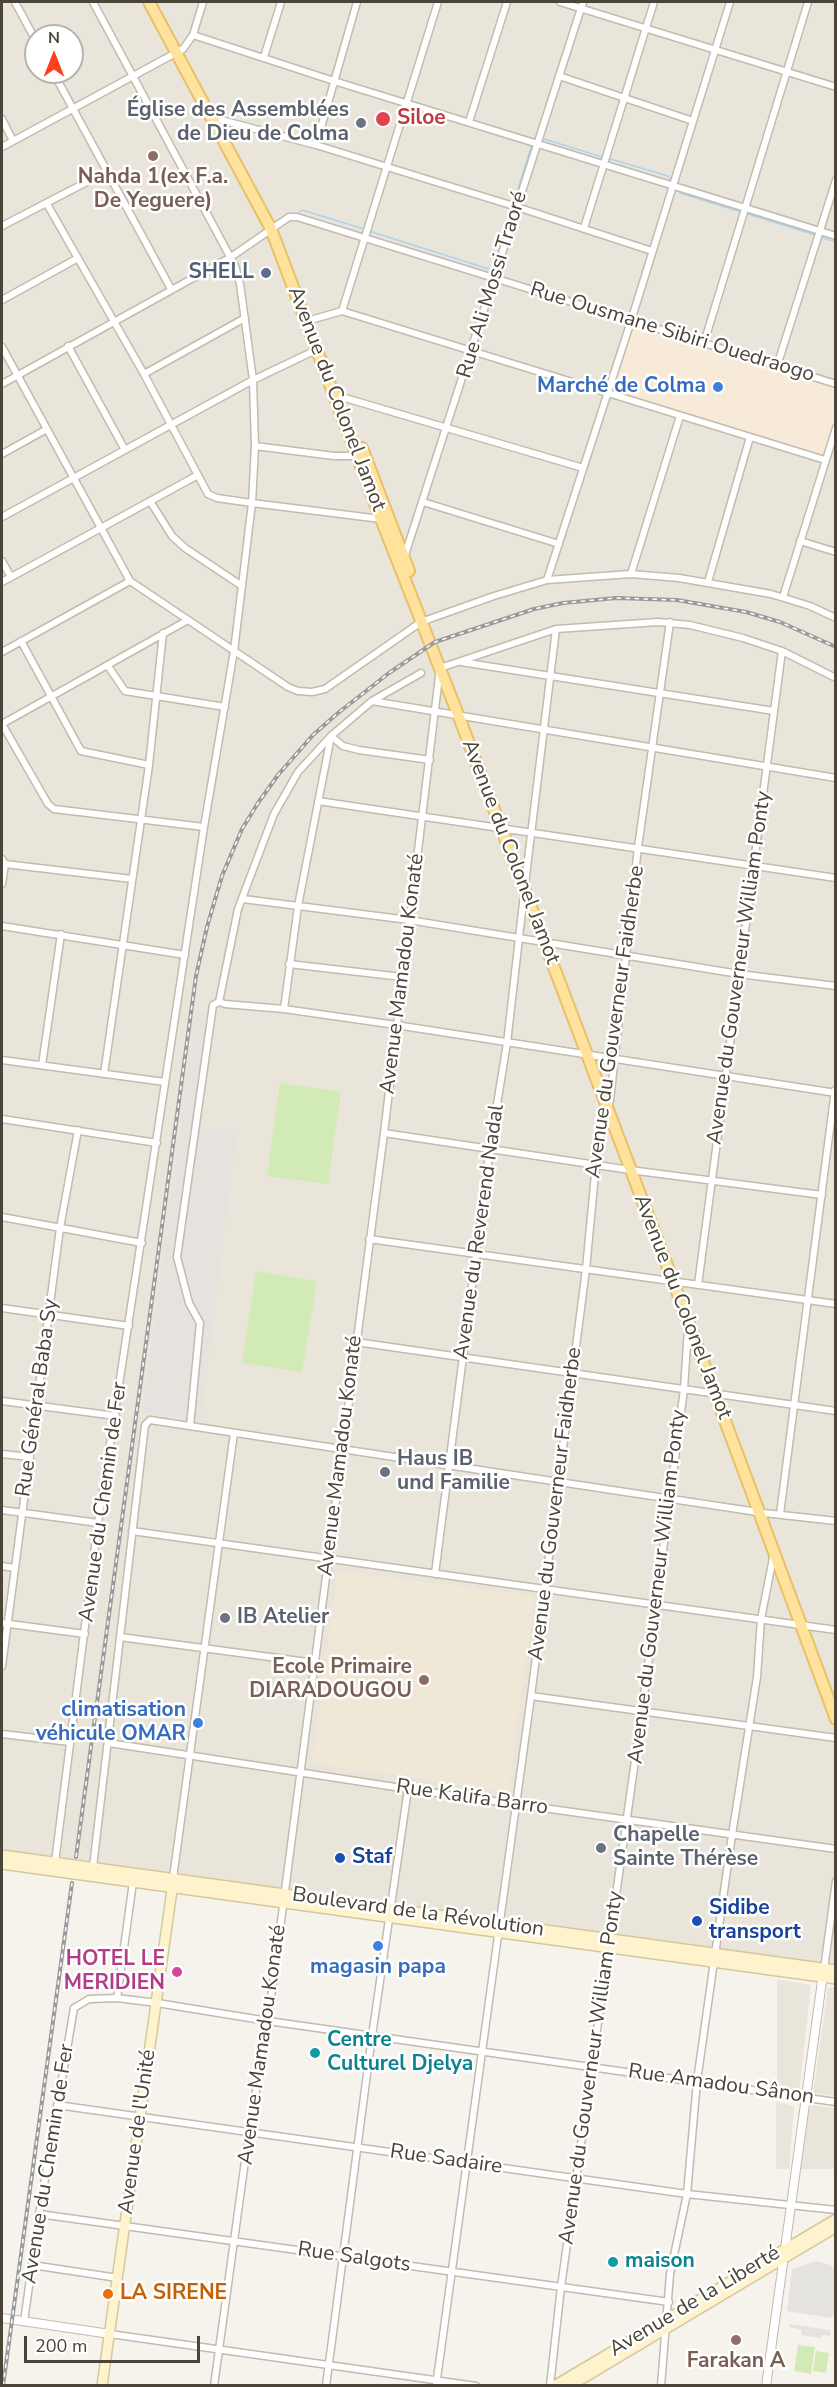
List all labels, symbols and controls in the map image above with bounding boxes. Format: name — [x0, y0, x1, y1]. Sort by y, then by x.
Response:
north arrow — [24, 24, 84, 84]
text: N — [48, 27, 60, 49]
place label: Église des Assemblées de Dieu de Colma — [127, 98, 349, 148]
place label: Siloe — [397, 106, 446, 132]
marker: Siloe — [374, 110, 392, 128]
marker: Église des Assemblées de Dieu de Colma — [354, 116, 368, 130]
marker: Nahda 1(ex F.a. De Yeguere) — [146, 149, 160, 163]
place label: Nahda 1(ex F.a. De Yeguere) — [78, 165, 228, 215]
street label: Rue Ali Mossi Traoré — [453, 189, 533, 381]
place label: SHELL — [188, 260, 254, 286]
marker: SHELL — [259, 266, 273, 280]
street label: Rue Ousmane Sibiri Ouedraogo — [527, 278, 817, 388]
street label: Avenue du Colonel Jamot — [281, 283, 391, 515]
place label: Marché de Colma — [537, 374, 706, 400]
marker: Marché de Colma — [711, 380, 725, 394]
street label: Avenue du Colonel Jamot — [455, 736, 565, 968]
street label: Avenue du Gouverneur William Ponty — [703, 790, 777, 1146]
street label: Avenue Mamadou Konaté — [376, 852, 430, 1096]
street label: Avenue du Gouverneur Faidherbe — [582, 864, 650, 1180]
street label: Avenue du Reverend Nadal — [450, 1103, 510, 1361]
street label: Avenue du Colonel Jamot — [627, 1191, 737, 1423]
street label: Rue Général Baba Sy — [12, 1297, 64, 1499]
street label: Avenue Mamadou Konaté — [314, 1334, 368, 1578]
street label: Avenue du Gouverneur Faidherbe — [524, 1346, 588, 1662]
street label: Avenue du Chemin de Fer — [75, 1380, 133, 1624]
street label: Avenue du Gouverneur William Ponty — [624, 1408, 692, 1766]
place label: Haus IB und Familie — [397, 1447, 510, 1497]
marker: Haus IB und Familie — [378, 1465, 392, 1479]
place label: IB Atelier — [237, 1605, 329, 1631]
marker: IB Atelier — [218, 1611, 232, 1625]
place label: Ecole Primaire DIARADOUGOU — [249, 1655, 412, 1705]
marker: Ecole Primaire DIARADOUGOU — [417, 1673, 431, 1687]
place label: climatisation véhicule OMAR — [36, 1698, 186, 1748]
marker: climatisation véhicule OMAR — [191, 1716, 205, 1730]
street label: Rue Kalifa Barro — [394, 1775, 550, 1821]
place label: Chapelle Sainte Thérèse — [613, 1823, 758, 1873]
marker: Chapelle Sainte Thérèse — [594, 1841, 608, 1855]
place label: Staf — [352, 1845, 392, 1871]
marker: Staf — [333, 1851, 347, 1865]
street label: Boulevard de la Révolution — [290, 1883, 546, 1943]
street label: Avenue du Gouverneur William Ponty — [555, 1890, 629, 2246]
place label: Sidibe transport — [709, 1896, 801, 1946]
marker: Sidibe transport — [690, 1914, 704, 1928]
street label: Avenue Mamadou Konaté — [234, 1923, 292, 2167]
marker: magasin papa — [371, 1939, 385, 1953]
place label: HOTEL LE MERIDIEN — [64, 1947, 165, 1997]
place label: magasin papa — [310, 1955, 446, 1981]
marker: HOTEL LE MERIDIEN — [170, 1965, 184, 1979]
place label: Centre Culturel Djelya — [327, 2028, 473, 2078]
street label: Avenue du Chemin de Fer — [18, 2042, 80, 2286]
marker: Centre Culturel Djelya — [308, 2046, 322, 2060]
street label: Avenue de l'Unité — [114, 2048, 162, 2216]
street label: Rue Amadou Sânon — [626, 2059, 816, 2111]
street label: Rue Sadaire — [388, 2140, 504, 2180]
street label: Rue Salgots — [296, 2238, 412, 2278]
street label: Avenue de la Liberté — [605, 2241, 785, 2363]
place label: maison — [625, 2249, 695, 2275]
marker: maison — [606, 2255, 620, 2269]
place label: LA SIRENE — [120, 2281, 227, 2307]
marker: LA SIRENE — [101, 2287, 115, 2301]
scale bar — [27, 2324, 202, 2362]
marker: Farakan A — [729, 2333, 743, 2347]
text: 200 m — [35, 2334, 87, 2358]
place label: Farakan A — [687, 2349, 785, 2375]

